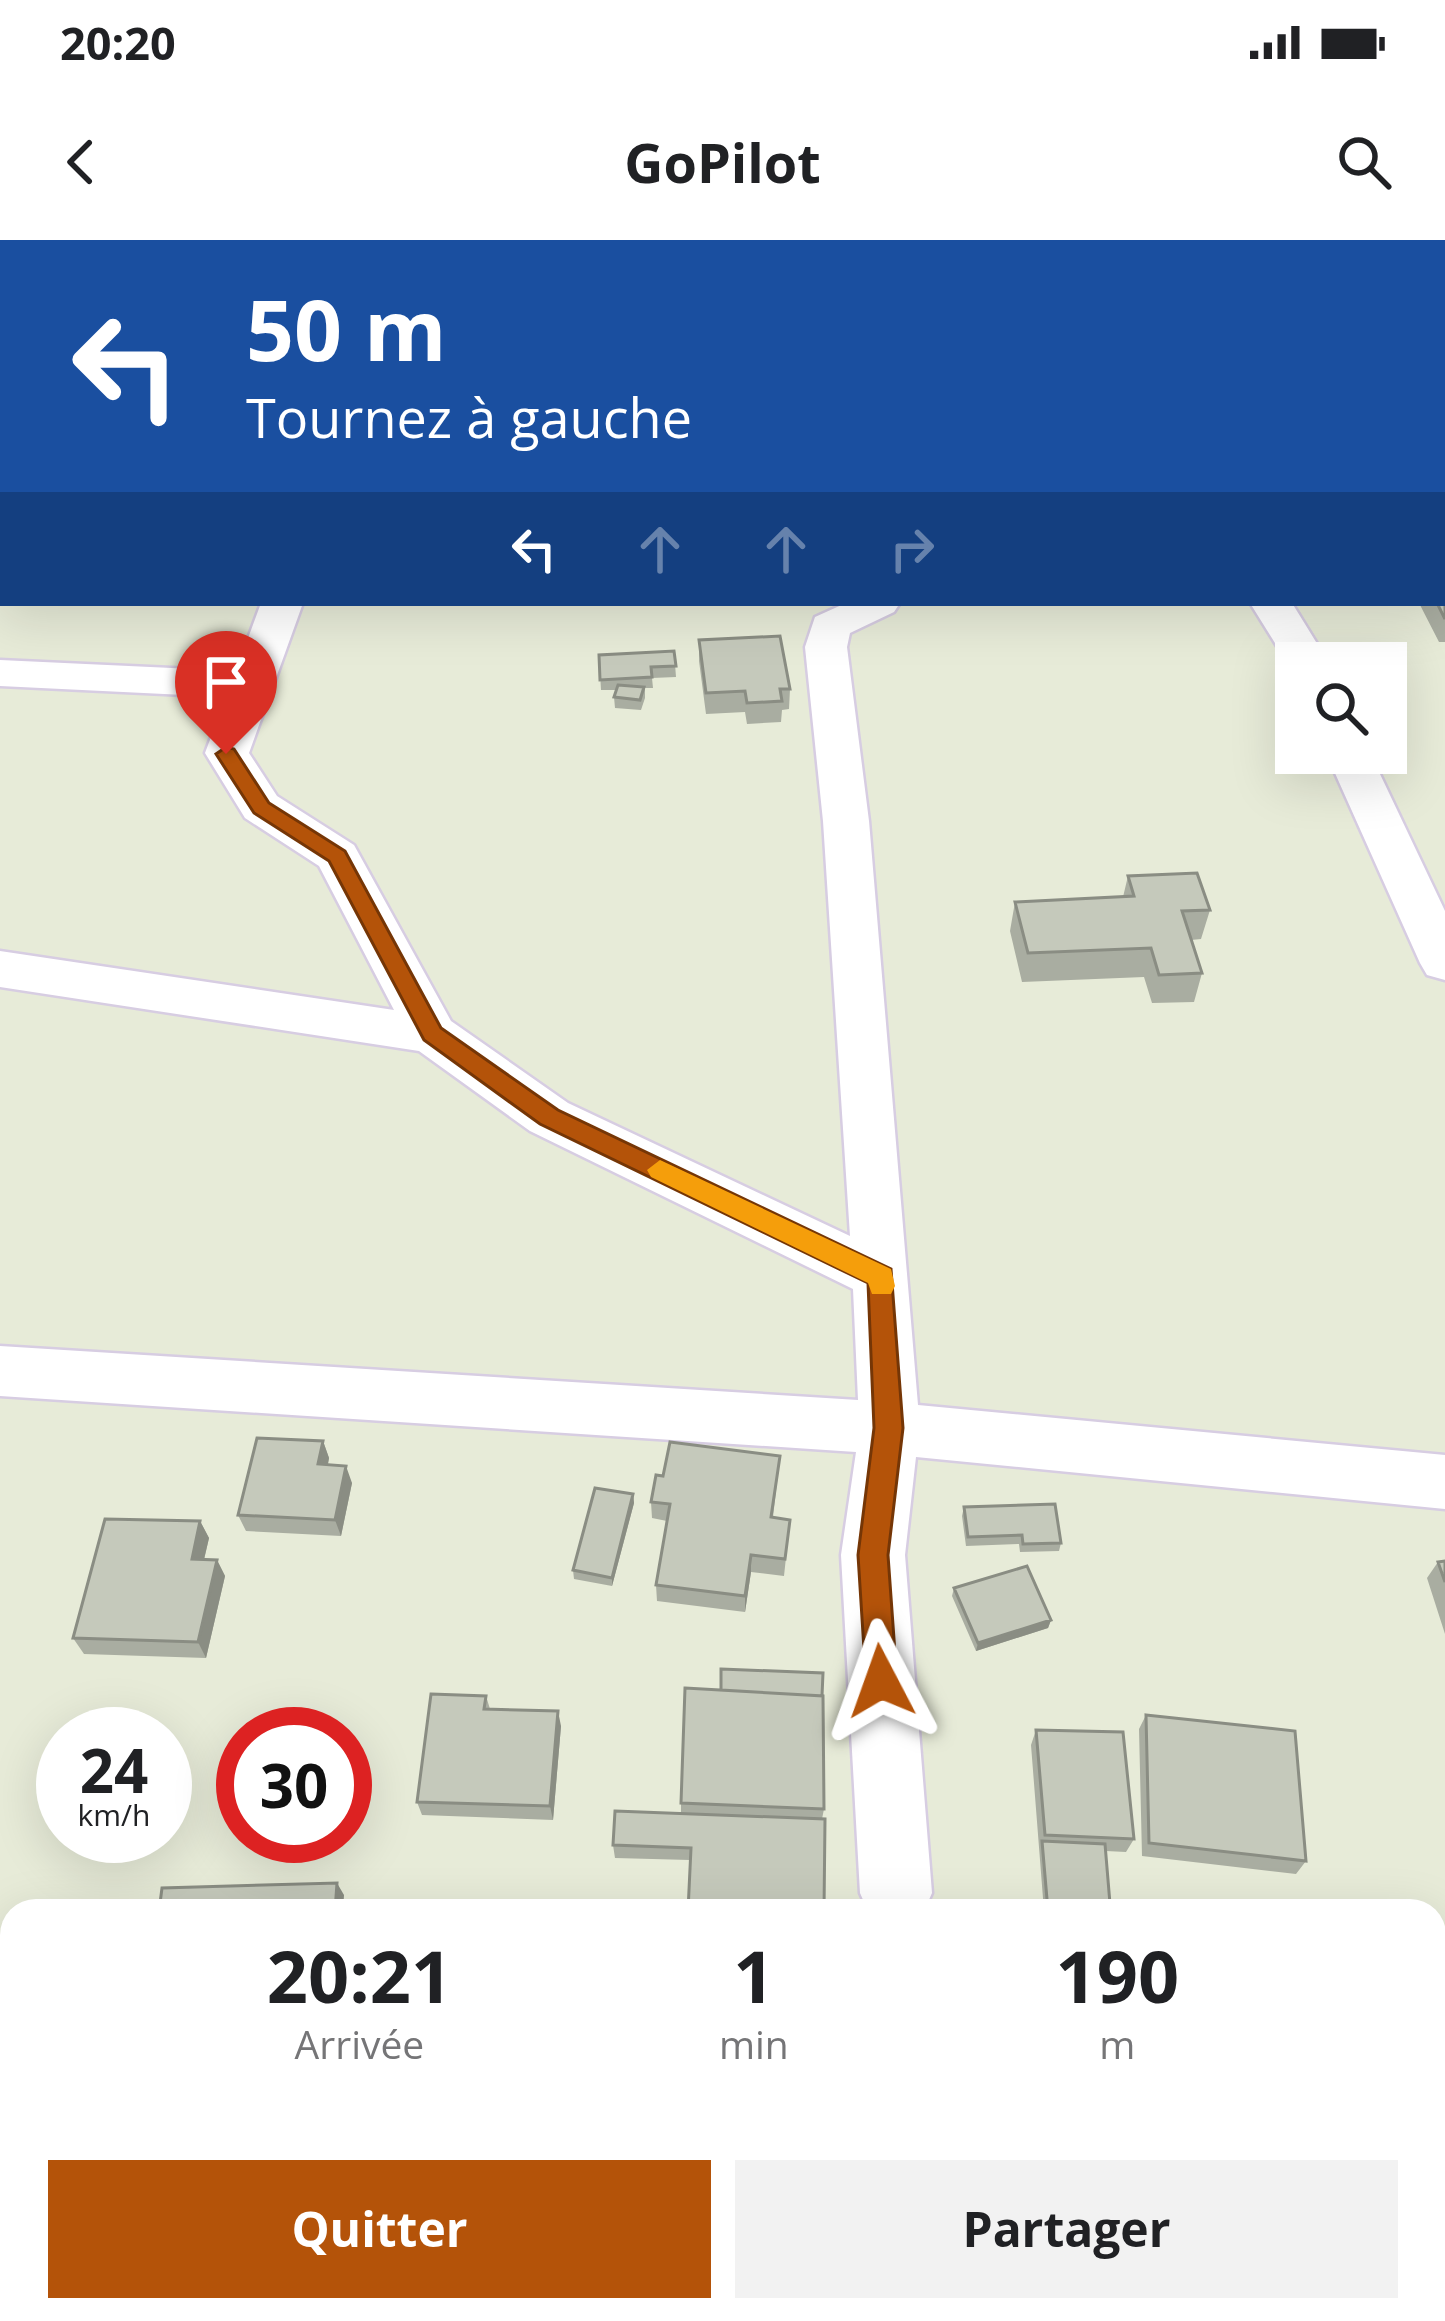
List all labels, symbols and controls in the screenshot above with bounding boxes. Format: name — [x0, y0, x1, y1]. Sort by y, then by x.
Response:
text: 20:20 — [60, 12, 176, 73]
text: GoPilot — [624, 125, 821, 199]
icon: back — [48, 129, 114, 195]
icon: search — [1331, 129, 1397, 195]
text: 50 m — [246, 271, 446, 386]
icon: left — [48, 288, 204, 444]
text: Tournez à gauche — [246, 380, 692, 454]
icon: left — [501, 516, 567, 582]
icon: ahead — [627, 516, 693, 582]
icon: ahead — [753, 516, 819, 582]
icon: right — [879, 516, 945, 582]
pin — [175, 631, 277, 754]
map controls — [1275, 642, 1407, 774]
button: search — [1275, 642, 1407, 774]
icon: arrive — [193, 649, 259, 715]
position arrow — [818, 1618, 944, 1744]
speed limit sign: 30 — [216, 1707, 372, 1863]
text: 24 — [80, 1729, 148, 1811]
text: km/h — [78, 1794, 150, 1835]
text: 20:21 — [267, 1926, 452, 2024]
text: 1 — [733, 1926, 774, 2024]
text: 190 — [1056, 1926, 1179, 2024]
text: Arrivée — [295, 2017, 424, 2070]
text: min — [719, 2017, 789, 2070]
text: m — [1099, 2017, 1135, 2070]
button: Quitter — [48, 2160, 711, 2298]
button: Partager — [735, 2160, 1398, 2298]

